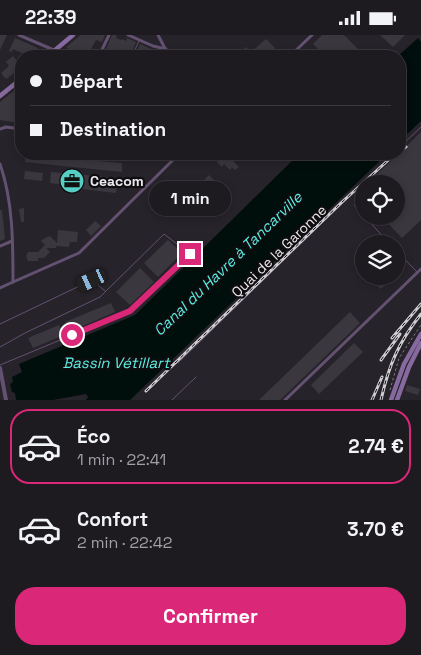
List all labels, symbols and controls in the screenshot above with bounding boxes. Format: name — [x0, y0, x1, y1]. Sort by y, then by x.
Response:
text: 22:39 — [25, 5, 77, 30]
text: Départ — [60, 69, 123, 94]
text: Destination — [60, 117, 166, 142]
office icon: Ceacom — [59, 168, 85, 194]
place label: Ceacom — [90, 172, 144, 190]
map controls — [355, 175, 405, 285]
button: locate — [355, 175, 405, 225]
callout: 1 min — [149, 181, 231, 217]
water label: Canal du Havre à Tancarville — [149, 187, 307, 340]
text: 1 min — [170, 188, 210, 209]
street label: Quai de la Garonne — [228, 201, 330, 301]
button: layers — [355, 235, 405, 285]
route end — [179, 243, 201, 265]
car — [75, 267, 108, 293]
route start — [61, 324, 83, 346]
water label: Bassin Vétillart — [62, 353, 172, 372]
icon: car — [17, 424, 62, 469]
text: Éco — [77, 424, 110, 449]
text: 2.74 € — [348, 434, 404, 459]
text: 1 min · 22:41 — [77, 449, 166, 470]
icon: car — [17, 507, 62, 552]
text: Confort — [77, 507, 148, 532]
text: 3.70 € — [347, 517, 404, 542]
text: 2 min · 22:42 — [77, 532, 172, 553]
button: Confirmer — [15, 587, 406, 645]

